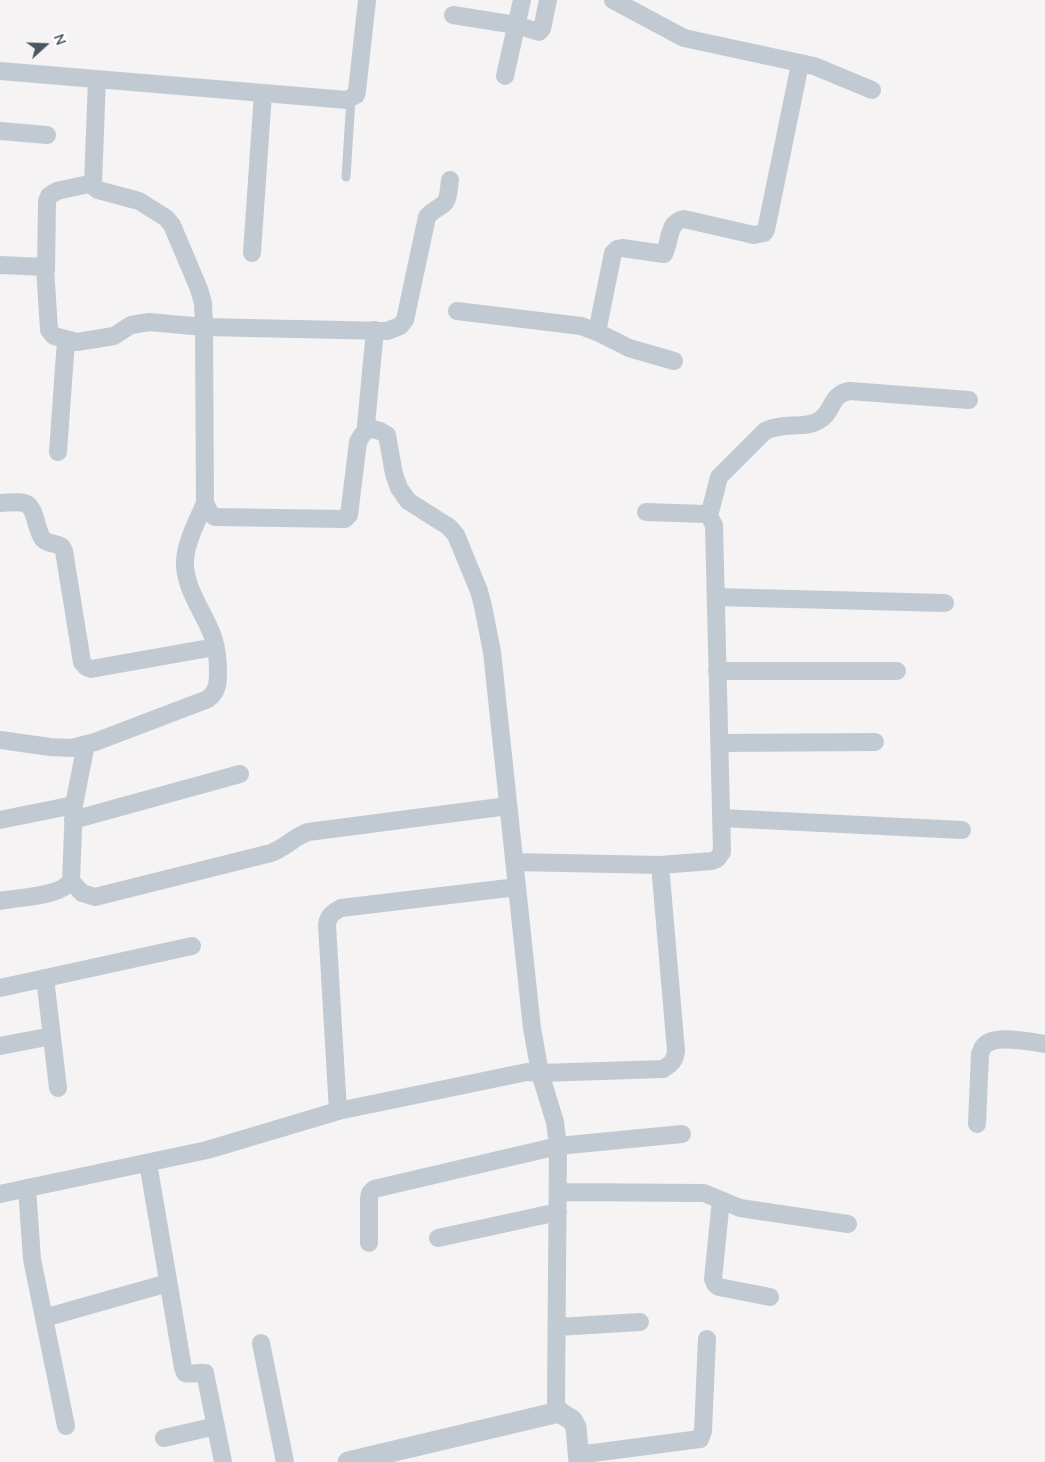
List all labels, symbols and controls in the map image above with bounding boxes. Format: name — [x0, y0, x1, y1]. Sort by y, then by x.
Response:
north arrow — [20, 20, 70, 70]
text: N — [49, 32, 70, 48]

